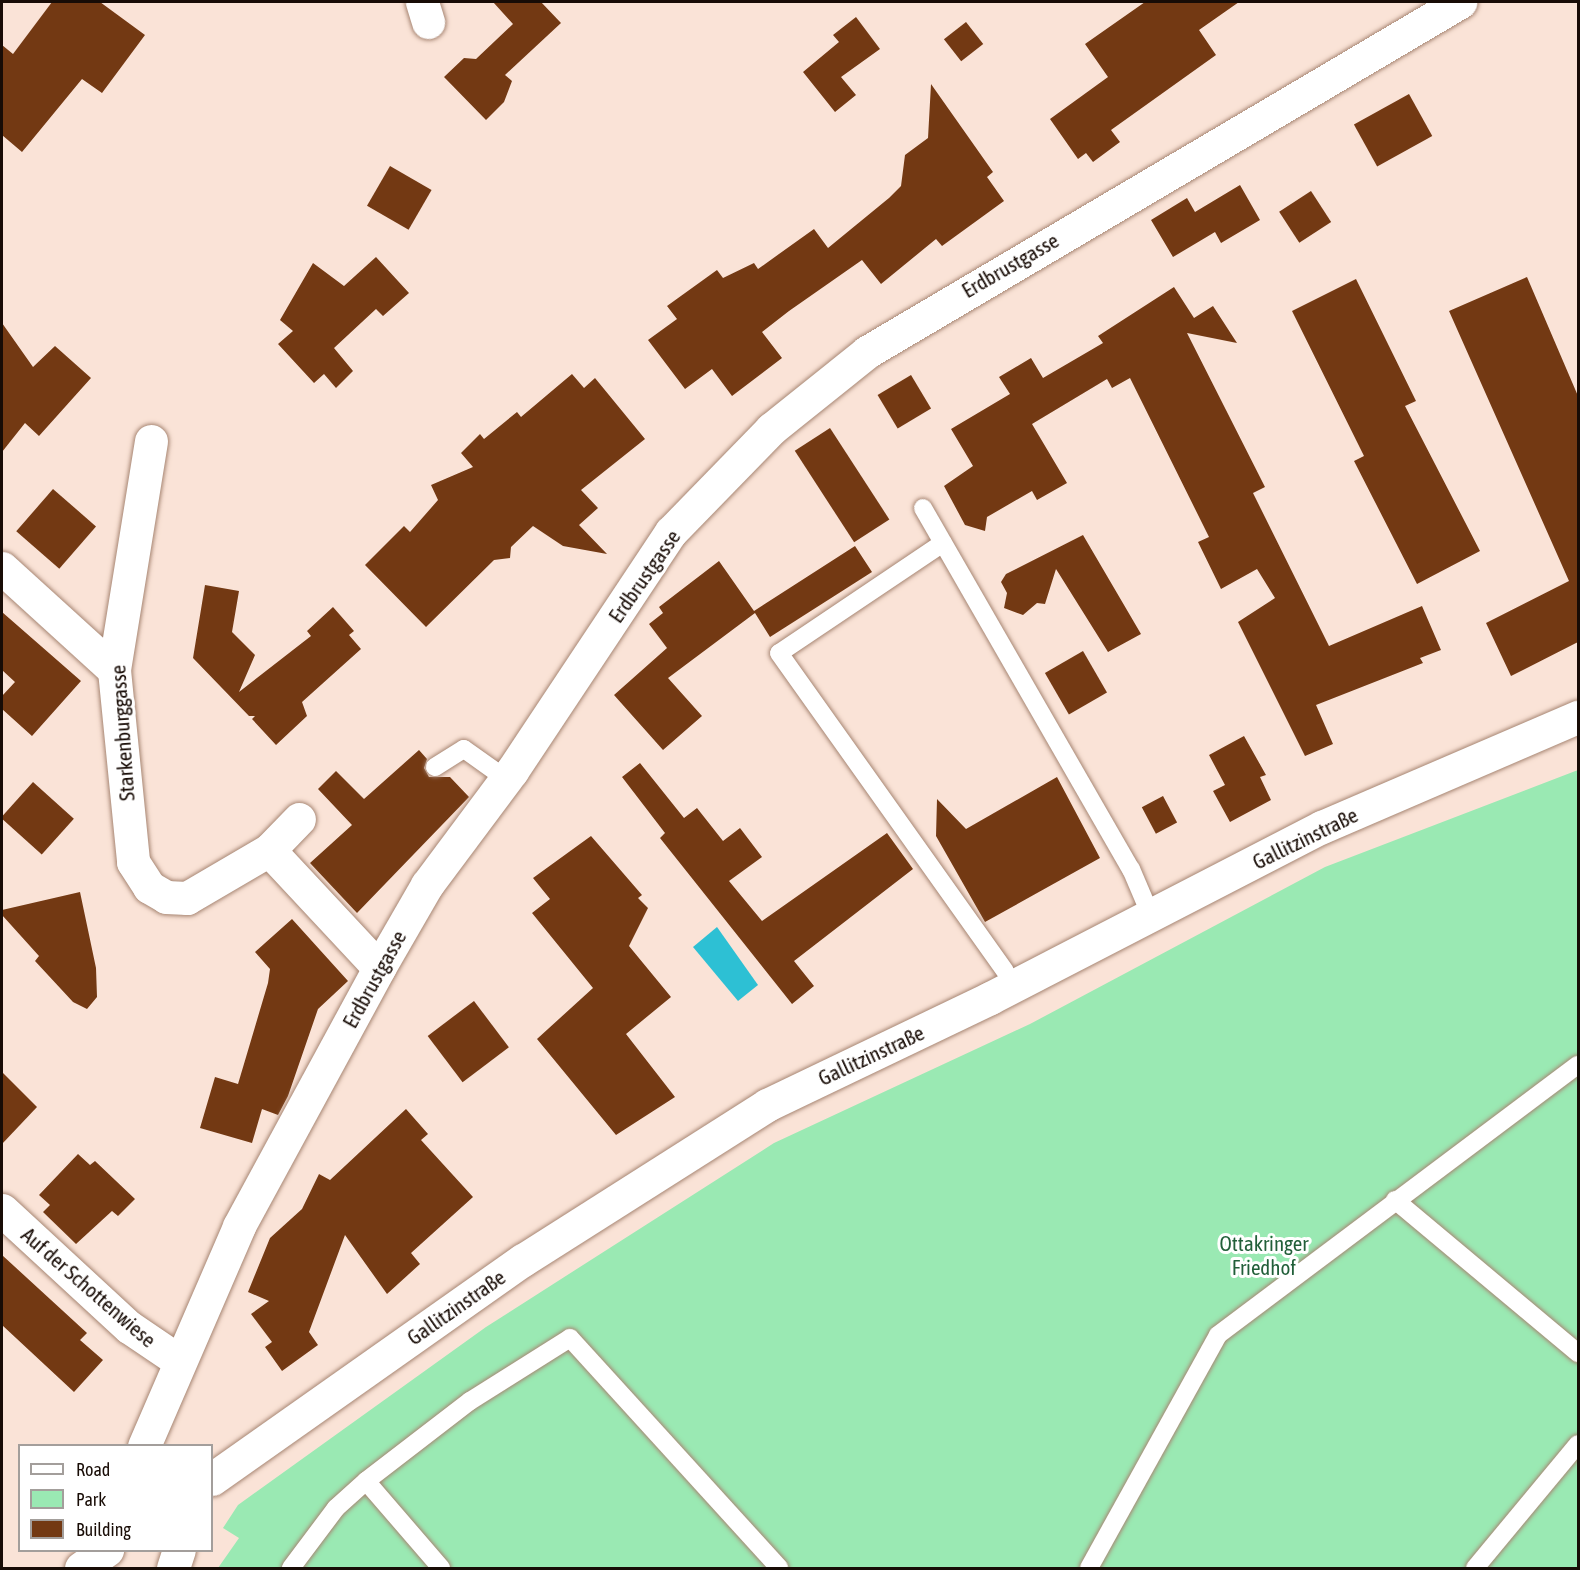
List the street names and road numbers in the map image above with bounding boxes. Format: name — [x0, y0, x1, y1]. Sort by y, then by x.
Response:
street label: Erdbrustgasse — [957, 227, 1063, 303]
street label: Erdbrustgasse — [603, 525, 685, 627]
street label: Starkenburggasse — [105, 664, 139, 802]
street label: Gallitzinstraße — [1248, 802, 1362, 874]
street label: Erdbrustgasse — [337, 926, 411, 1032]
street label: Gallitzinstraße — [814, 1020, 928, 1090]
street label: Auf der Schottenwiese — [17, 1222, 161, 1352]
street label: Gallitzinstraße — [402, 1264, 510, 1350]

